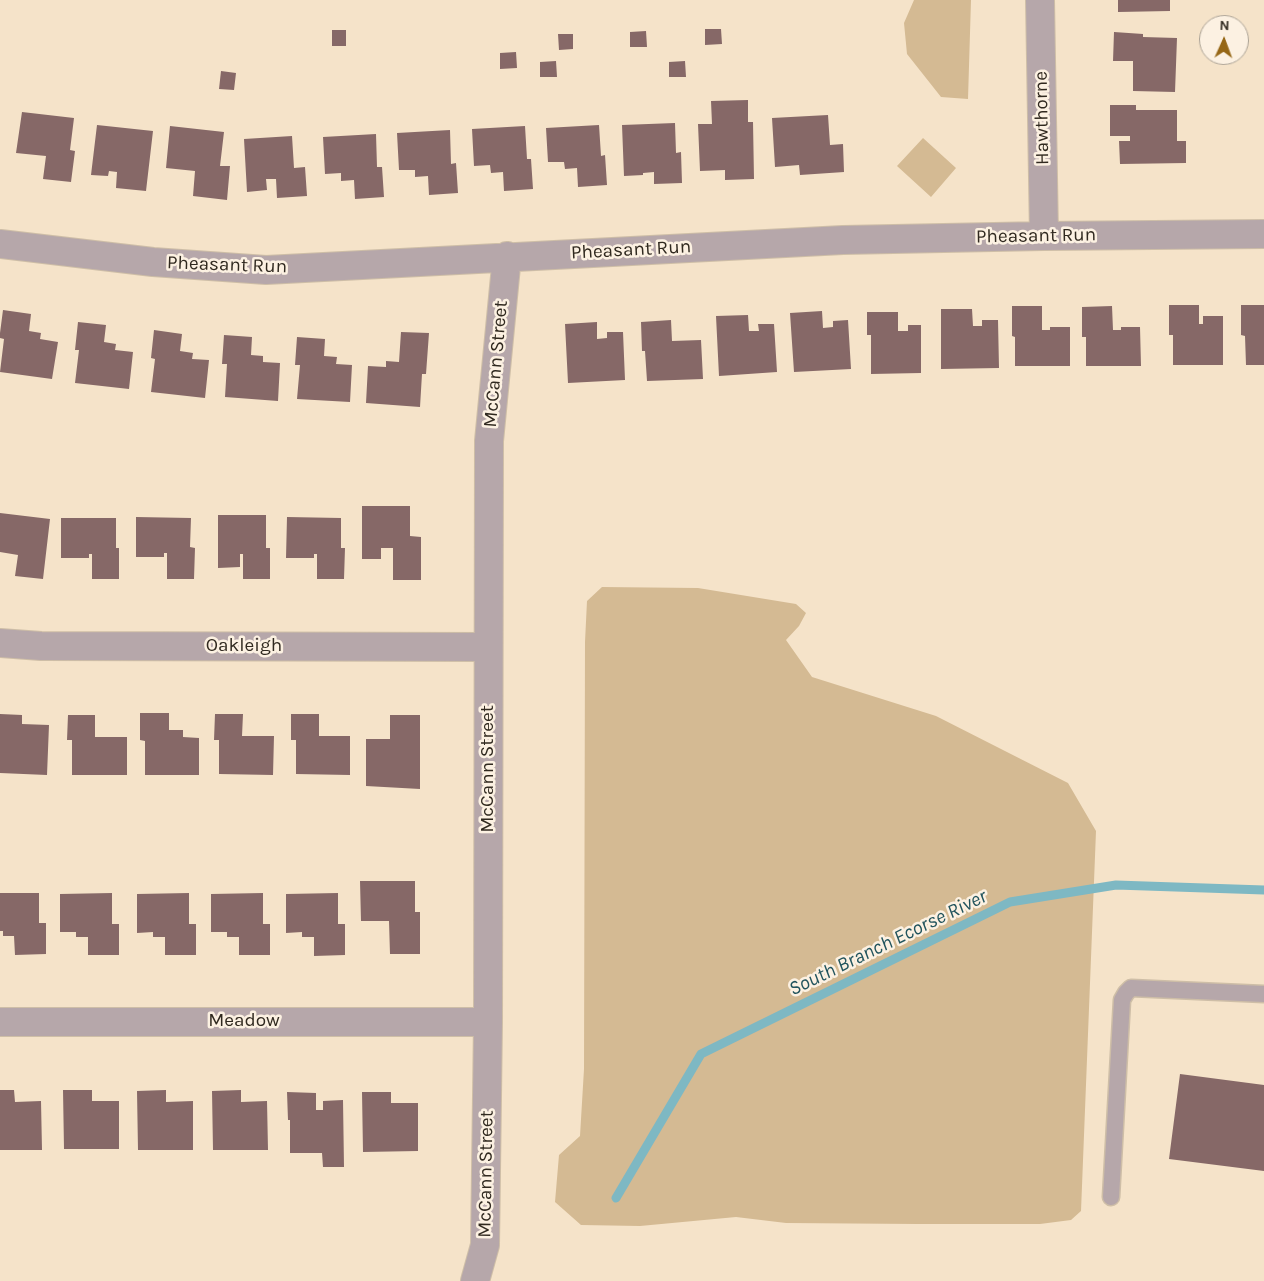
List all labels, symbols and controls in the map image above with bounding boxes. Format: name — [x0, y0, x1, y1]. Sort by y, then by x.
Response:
north arrow — [1199, 15, 1249, 65]
text: N — [1219, 17, 1230, 34]
street label: Hawthorne — [1030, 71, 1054, 165]
street label: Pheasant Run — [976, 224, 1096, 248]
street label: Pheasant Run — [570, 235, 692, 265]
street label: Pheasant Run — [166, 252, 288, 278]
street label: McCann Street — [479, 299, 513, 429]
street label: Oakleigh — [206, 635, 282, 657]
street label: McCann Street — [477, 705, 499, 833]
water label: South Branch Ecorse River — [785, 885, 991, 1001]
street label: Meadow — [208, 1010, 280, 1032]
street label: McCann Street — [473, 1110, 499, 1238]

